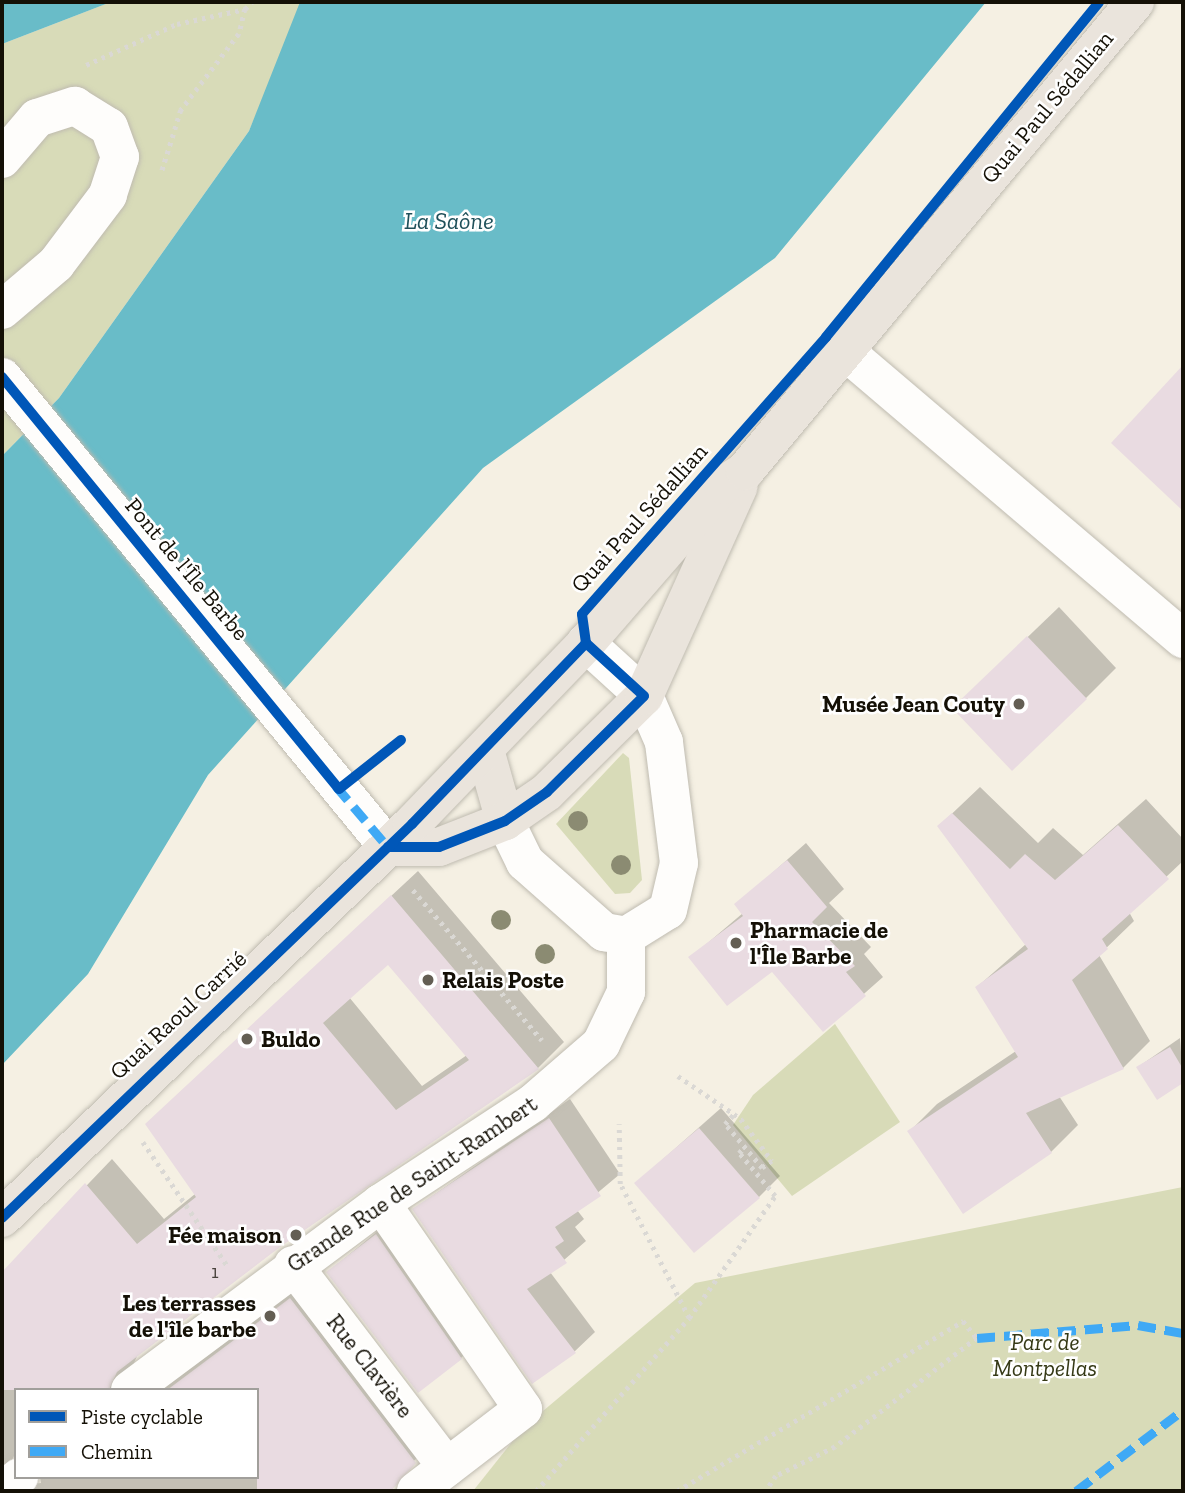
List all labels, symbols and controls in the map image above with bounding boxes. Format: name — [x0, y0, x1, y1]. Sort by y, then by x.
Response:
street label: Quai Paul Sédallian — [975, 25, 1119, 189]
water label: La Saône — [404, 207, 494, 235]
street label: Quai Paul Sédallian — [565, 438, 713, 598]
street label: Pont de l'Île Barbe — [119, 492, 255, 646]
place label: Musée Jean Couty — [822, 690, 1005, 718]
marker: Musée Jean Couty — [1011, 696, 1027, 712]
place label: Pharmacie de l'Île Barbe — [750, 916, 888, 970]
marker: Pharmacie de l'Île Barbe — [728, 935, 744, 951]
street label: Quai Raoul Carrié — [104, 945, 252, 1085]
place label: Relais Poste — [442, 966, 564, 994]
marker: Relais Poste — [420, 972, 436, 988]
place label: Buldo — [261, 1025, 320, 1053]
marker: Buldo — [239, 1031, 255, 1047]
street label: Grande Rue de Saint-Rambert — [282, 1090, 542, 1278]
place label: Fée maison — [168, 1221, 282, 1249]
marker: Fée maison — [288, 1227, 304, 1243]
house number: 1 — [211, 1261, 219, 1283]
place label: Les terrasses de l'île barbe — [122, 1289, 256, 1343]
marker: Les terrasses de l'île barbe — [262, 1308, 278, 1324]
street label: Rue Clavière — [321, 1309, 419, 1423]
park label: Parc de Montpellas — [993, 1328, 1097, 1382]
legend — [14, 1388, 259, 1479]
text: Piste cyclable — [81, 1404, 203, 1429]
text: Chemin — [81, 1439, 152, 1464]

